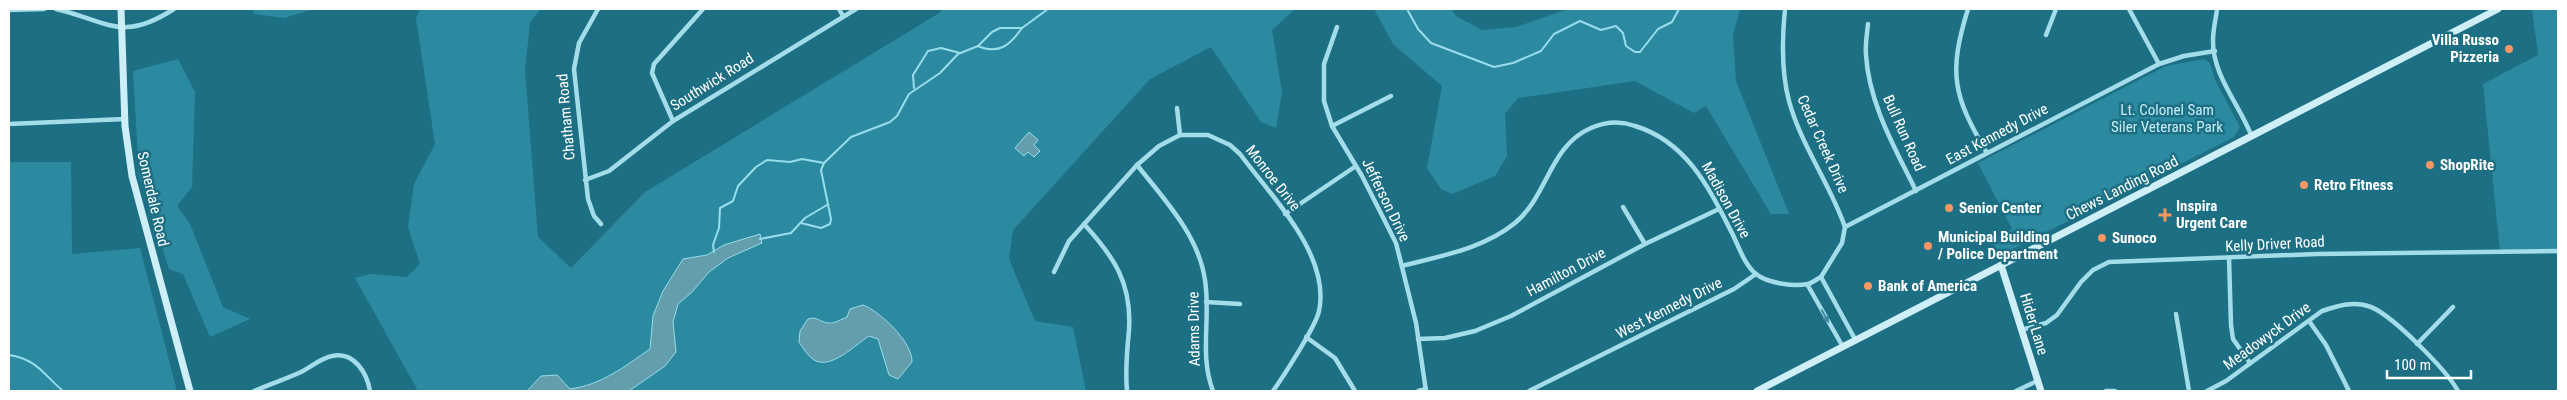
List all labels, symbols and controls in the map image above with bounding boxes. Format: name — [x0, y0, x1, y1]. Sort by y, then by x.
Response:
place label: Villa Russo Pizzeria — [2432, 31, 2499, 66]
marker: Villa Russo Pizzeria — [2503, 43, 2515, 55]
street label: Southwick Road — [667, 49, 757, 115]
street label: Chatham Road — [553, 73, 579, 161]
street label: Cedar Creek Drive — [1793, 92, 1853, 196]
street label: Bull Run Road — [1879, 92, 1929, 174]
street label: East Kennedy Drive — [1943, 100, 2051, 168]
park label: Lt. Colonel Sam Siler Veterans Park — [2111, 101, 2223, 136]
street label: Monroe Drive — [1242, 142, 1304, 214]
street label: Somerdale Road — [133, 150, 173, 248]
street label: Chews Landing Road — [2063, 152, 2181, 224]
street label: Jefferson Drive — [1358, 156, 1414, 244]
place label: ShopRite — [2440, 156, 2494, 174]
street label: Madison Drive — [1698, 159, 1754, 241]
marker: ShopRite — [2424, 159, 2436, 171]
place label: Retro Fitness — [2314, 176, 2394, 194]
marker: Retro Fitness — [2298, 179, 2310, 191]
place label: Inspira Urgent Care — [2176, 197, 2247, 232]
place label: Senior Center — [1959, 199, 2041, 217]
marker: Senior Center — [1943, 202, 1955, 214]
marker: Inspira Urgent Care — [2158, 208, 2172, 222]
place label: Municipal Building / Police Department — [1938, 228, 2058, 263]
place label: Sunoco — [2112, 229, 2157, 247]
marker: Sunoco — [2096, 232, 2108, 244]
street label: Kelly Driver Road — [2225, 232, 2325, 256]
marker: Municipal Building / Police Department — [1922, 240, 1934, 252]
street label: Hamilton Drive — [1523, 244, 1609, 300]
street label: West Kennedy Drive — [1613, 274, 1725, 342]
place label: Bank of America — [1878, 277, 1977, 295]
marker: Bank of America — [1862, 280, 1874, 292]
street label: Adams Drive — [1184, 291, 1204, 367]
street label: Hider Lane — [2016, 291, 2052, 357]
street label: Meadowyck Drive — [2220, 298, 2314, 374]
one-way arrow — [1821, 308, 1829, 323]
scale bar — [2387, 348, 2471, 380]
text: 100 m — [2394, 356, 2431, 374]

